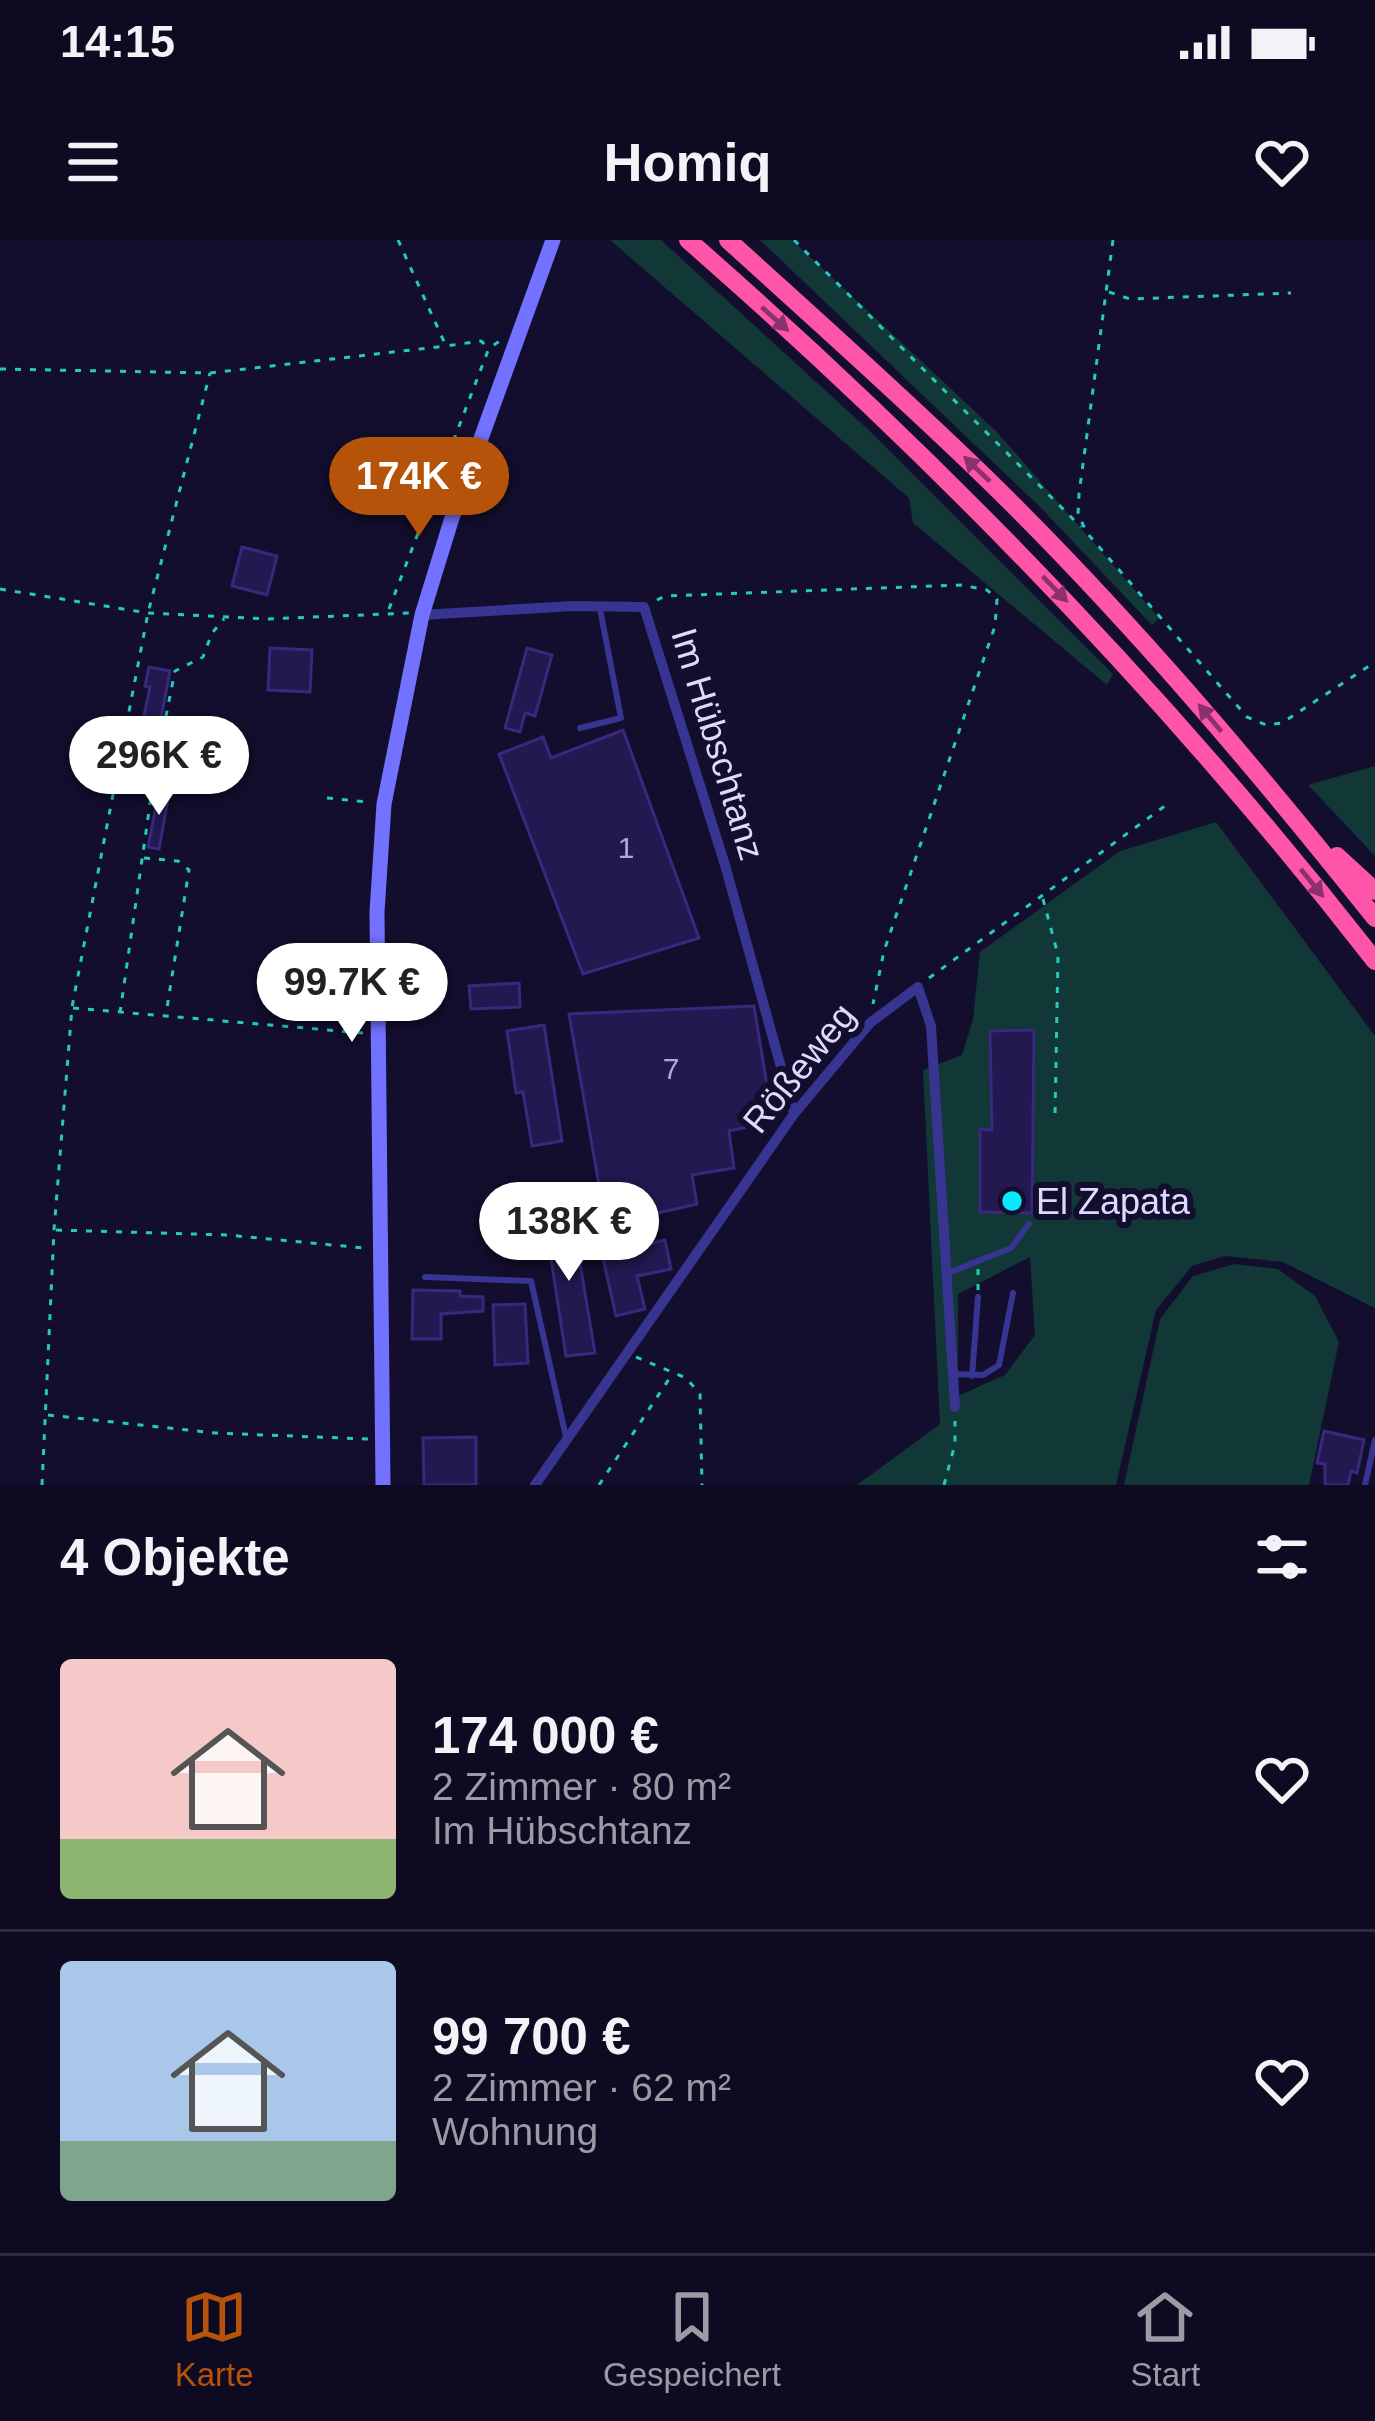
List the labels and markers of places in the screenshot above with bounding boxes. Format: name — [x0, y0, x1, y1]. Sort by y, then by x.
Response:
pin: 174K € — [321, 437, 517, 539]
pin: 296K € — [61, 716, 257, 818]
pin: 99.7K € — [241, 943, 463, 1045]
place label: El Zapata — [1036, 1181, 1191, 1222]
pin: 138K € — [471, 1182, 667, 1284]
marker: El Zapata — [999, 1188, 1025, 1214]

